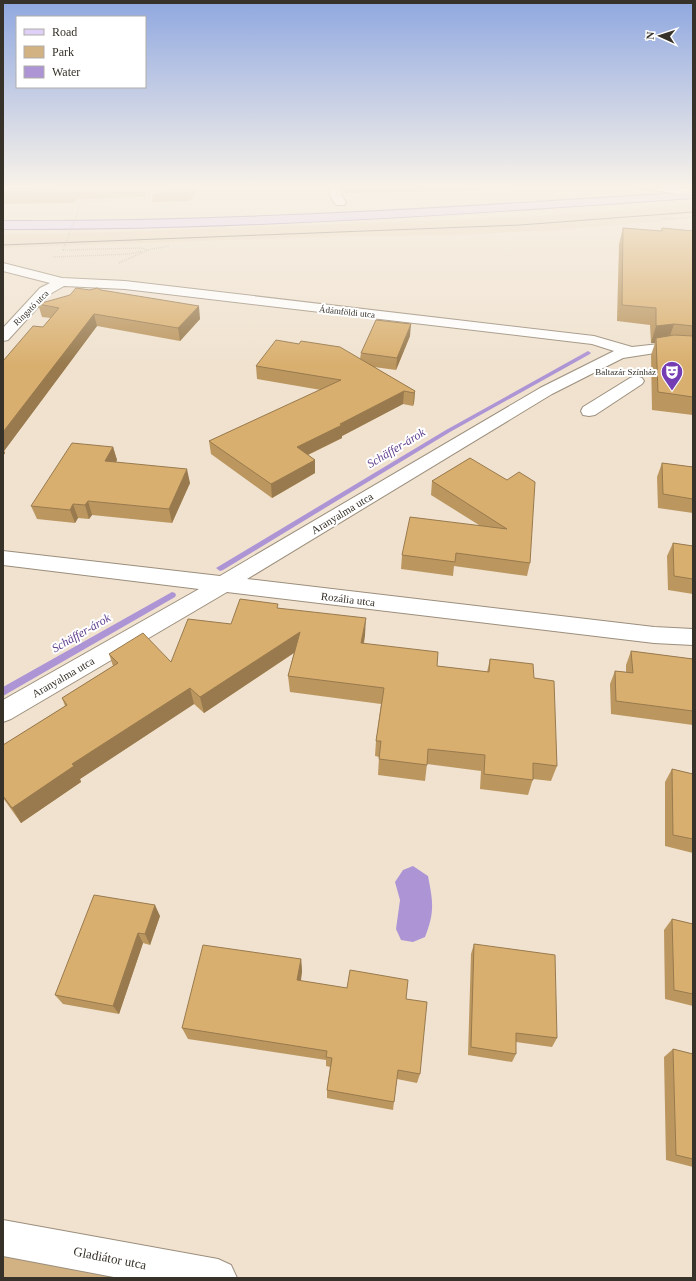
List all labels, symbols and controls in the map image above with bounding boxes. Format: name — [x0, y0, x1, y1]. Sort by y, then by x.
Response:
legend — [16, 16, 146, 88]
north arrow — [640, 16, 680, 56]
text: Road — [52, 25, 77, 39]
text: N — [644, 31, 656, 40]
text: Park — [52, 45, 74, 59]
text: Water — [52, 65, 80, 79]
street label: Ringató utca — [11, 288, 51, 328]
street label: Ádámföldi utca — [319, 304, 375, 320]
theatre icon: Baltazár Színház — [659, 359, 685, 392]
place label: Baltazár Színház — [595, 367, 656, 377]
water label: Schäffer-árok — [364, 425, 428, 471]
street label: Aranyalma utca — [309, 490, 375, 536]
street label: Rozália utca — [320, 590, 376, 608]
water label: Schäffer-árok — [49, 610, 113, 655]
street label: Aranyalma utca — [30, 654, 96, 700]
street label: Gladiátor utca — [72, 1244, 148, 1272]

